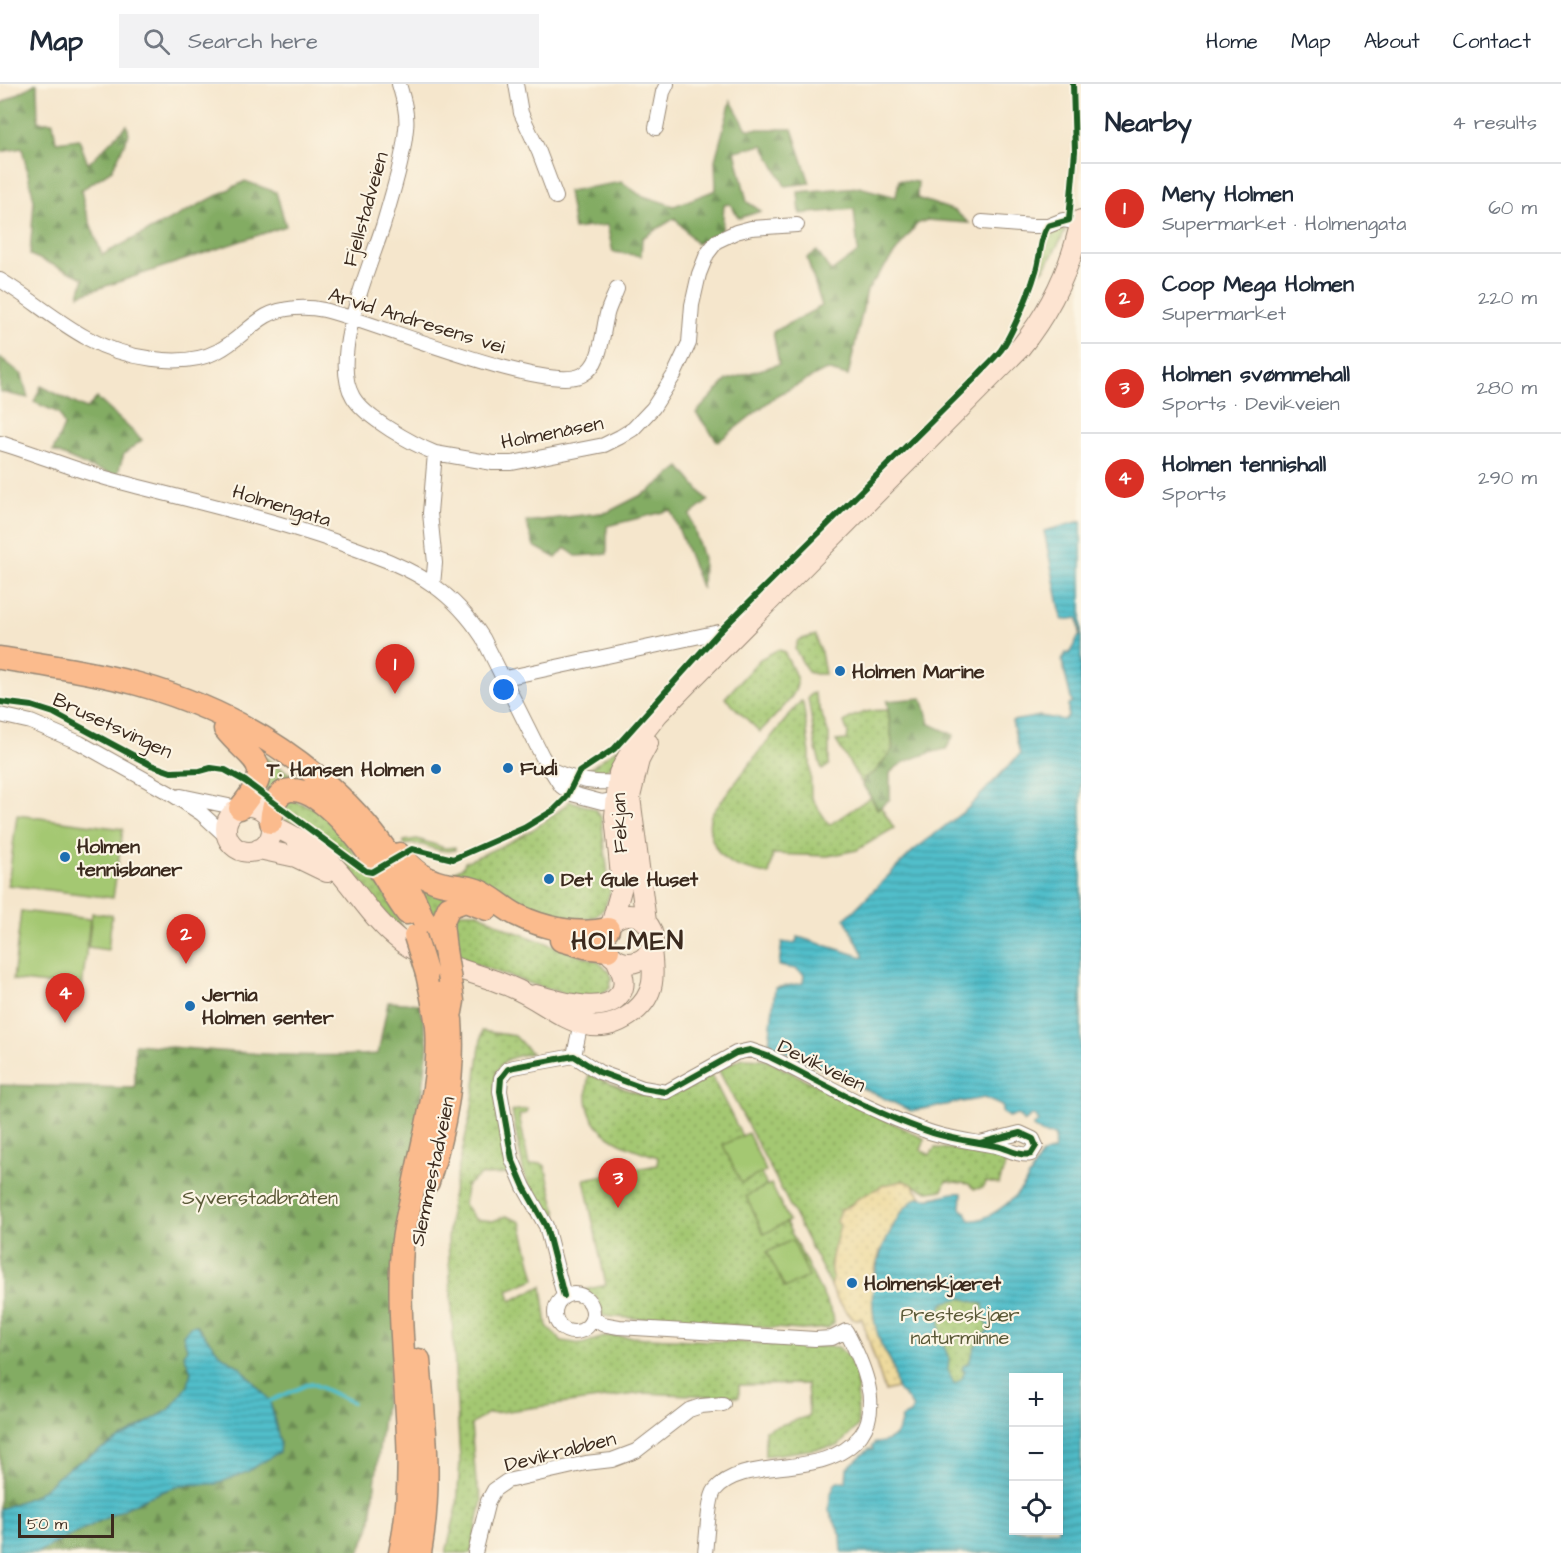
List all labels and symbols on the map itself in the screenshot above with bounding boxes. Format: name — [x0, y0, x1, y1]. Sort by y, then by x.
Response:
street label: Fjellstadveien — [336, 149, 396, 270]
street label: Arvid Andresens vei — [325, 281, 509, 361]
street label: Holmenåsen — [499, 409, 606, 457]
street label: Holmengata — [229, 478, 334, 535]
pin: 1 — [376, 644, 414, 694]
place label: Holmen Marine — [852, 658, 985, 686]
marker: Holmen Marine — [833, 664, 847, 678]
your location — [489, 675, 518, 704]
street label: Brusetsvingen — [48, 686, 177, 767]
place label: Fudi — [520, 755, 558, 783]
place label: T. Hansen Holmen — [266, 756, 424, 784]
marker: Fudi — [501, 761, 515, 775]
marker: T. Hansen Holmen — [429, 762, 443, 776]
street label: Fekjan — [605, 792, 635, 854]
place label: Holmen tennisbaner — [76, 833, 183, 884]
marker: Holmen tennisbaner — [58, 850, 72, 864]
place label: Det Gule Huset — [561, 866, 699, 894]
marker: Det Gule Huset — [542, 872, 556, 886]
pin: 2 — [166, 914, 206, 964]
district label: HOLMEN — [571, 923, 685, 959]
pin: 4 — [46, 974, 84, 1023]
place label: Jernia Holmen senter — [201, 981, 335, 1032]
marker: Jernia Holmen senter — [183, 999, 197, 1013]
street label: Devikveien — [773, 1033, 870, 1099]
street label: Slemmestadveien — [403, 1094, 463, 1249]
pin: 3 — [598, 1158, 638, 1208]
park label: Syverstadbråten — [182, 1184, 338, 1213]
place label: Holmenskjæret — [864, 1270, 1002, 1298]
marker: Holmenskjæret — [845, 1276, 859, 1290]
park label: Presteskjær naturminne — [901, 1301, 1019, 1352]
street label: Devikrabben — [502, 1425, 619, 1479]
scale bar — [18, 1511, 114, 1538]

